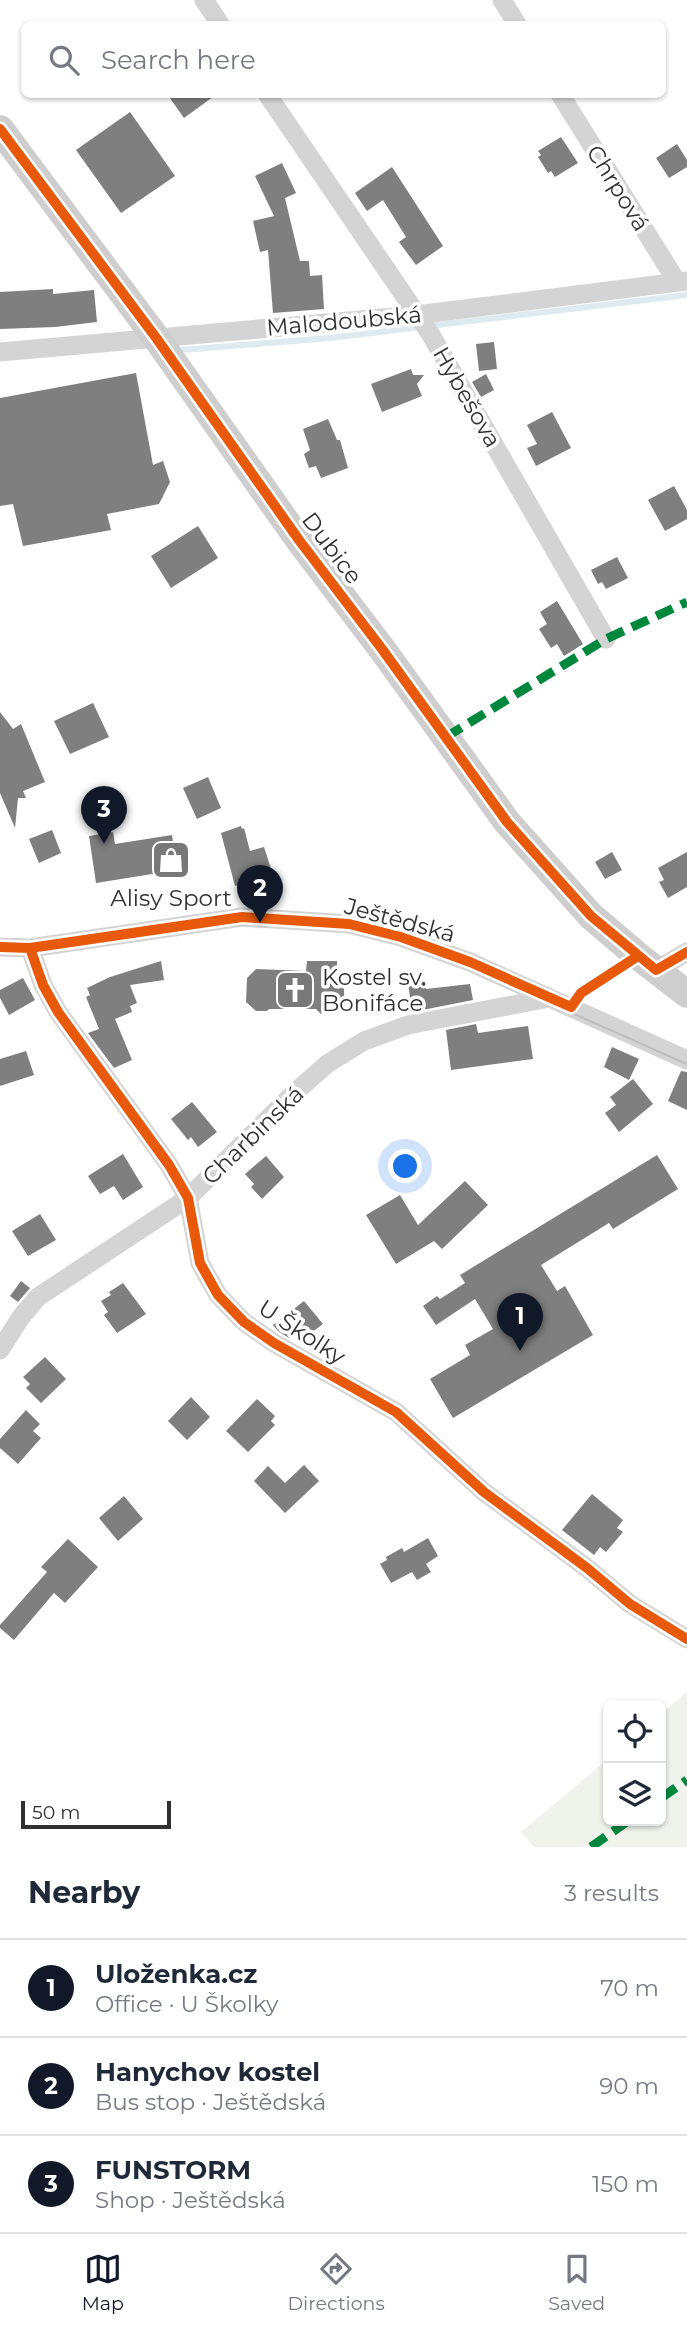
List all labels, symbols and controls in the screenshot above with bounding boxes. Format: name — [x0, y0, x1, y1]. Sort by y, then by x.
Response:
search box — [21, 21, 666, 98]
icon: search — [45, 41, 83, 79]
text: Search here — [101, 44, 256, 76]
street label: Chrpová — [581, 140, 655, 236]
street label: Malodoubská — [265, 300, 423, 342]
street label: Hybešova — [427, 342, 507, 452]
street label: Dubice — [296, 506, 368, 590]
pin: 3 — [81, 786, 127, 844]
shop icon: Alisy Sport — [150, 839, 192, 881]
pin: 2 — [237, 865, 283, 923]
place label: Alisy Sport — [110, 884, 232, 912]
street label: Ještědská — [341, 892, 458, 948]
place label: Kostel sv. Bonifáce — [322, 963, 426, 1017]
church icon: Kostel sv. Bonifáce — [274, 969, 316, 1011]
street label: Charbinská — [196, 1080, 310, 1190]
your location — [388, 1149, 422, 1183]
pin: 1 — [497, 1293, 543, 1351]
street label: U Školky — [253, 1294, 351, 1371]
map controls — [603, 1700, 666, 1826]
button: locate — [603, 1700, 666, 1763]
button: layers — [603, 1763, 666, 1826]
scale bar — [21, 1798, 172, 1830]
text: 50 m — [32, 1801, 80, 1824]
text: Nearby — [28, 1874, 140, 1911]
text: 3 results — [564, 1879, 659, 1907]
text: Uloženka.cz — [95, 1958, 257, 1990]
text: 1 — [46, 1974, 56, 2002]
text: 70 m — [600, 1974, 659, 2002]
text: Office · U Školky — [95, 1990, 279, 2018]
text: Hanychov kostel — [95, 2056, 320, 2088]
text: 2 — [44, 2072, 58, 2100]
text: 90 m — [599, 2072, 659, 2100]
text: Bus stop · Ještědská — [95, 2088, 326, 2116]
text: FUNSTORM — [95, 2154, 251, 2186]
text: 3 — [44, 2170, 58, 2198]
text: 150 m — [592, 2170, 659, 2198]
text: Shop · Ještědská — [95, 2186, 286, 2214]
tab: Map — [82, 2250, 124, 2315]
tab: Directions — [287, 2250, 385, 2315]
tab: Saved — [548, 2250, 605, 2315]

